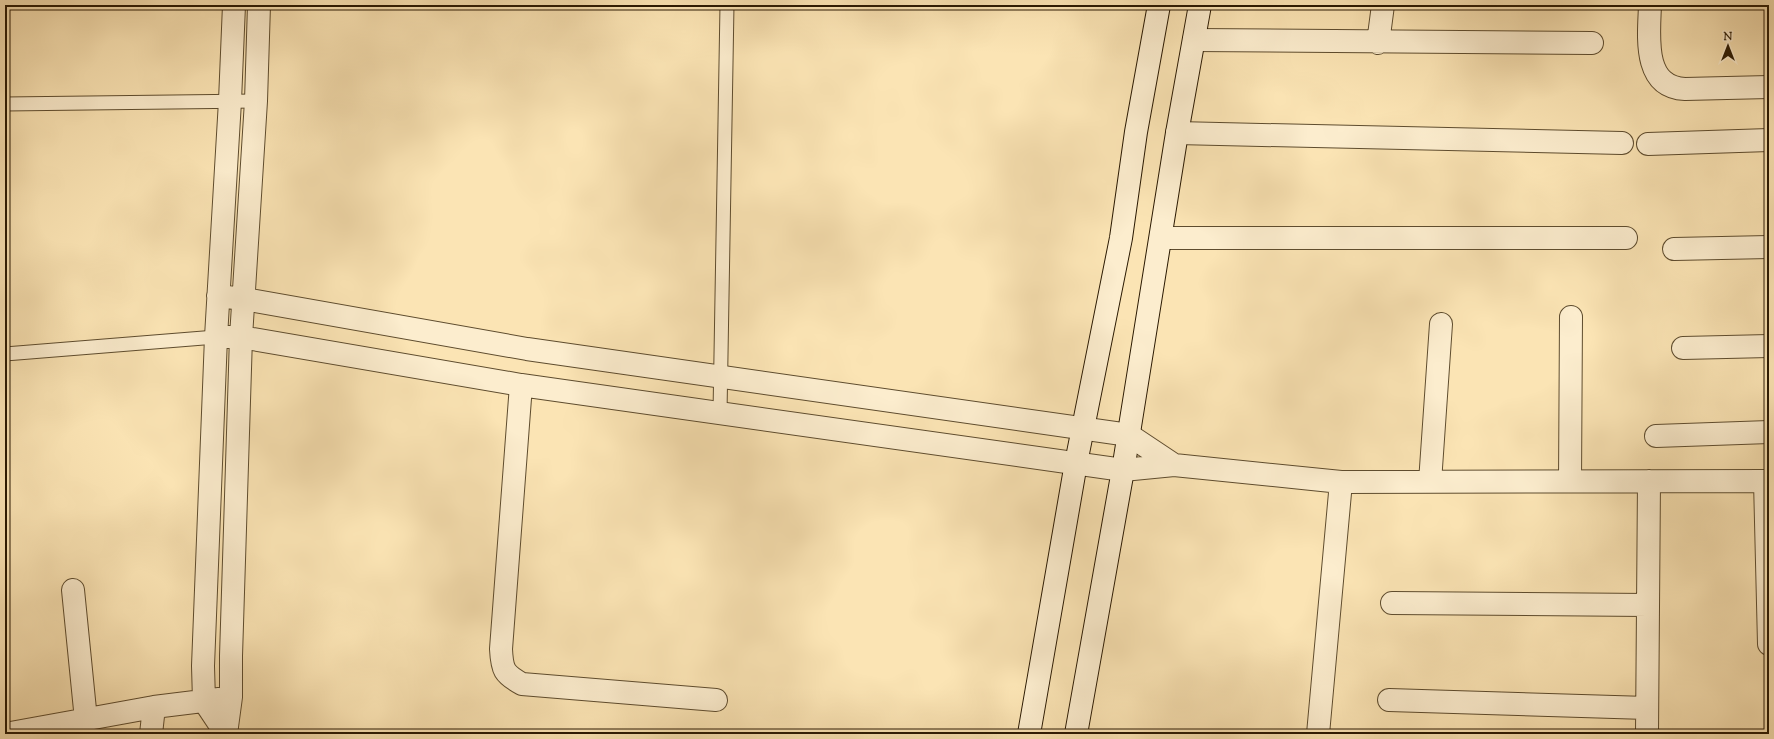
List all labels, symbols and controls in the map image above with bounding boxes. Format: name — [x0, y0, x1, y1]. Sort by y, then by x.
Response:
north arrow — [1708, 26, 1748, 66]
text: N — [1723, 29, 1733, 45]

